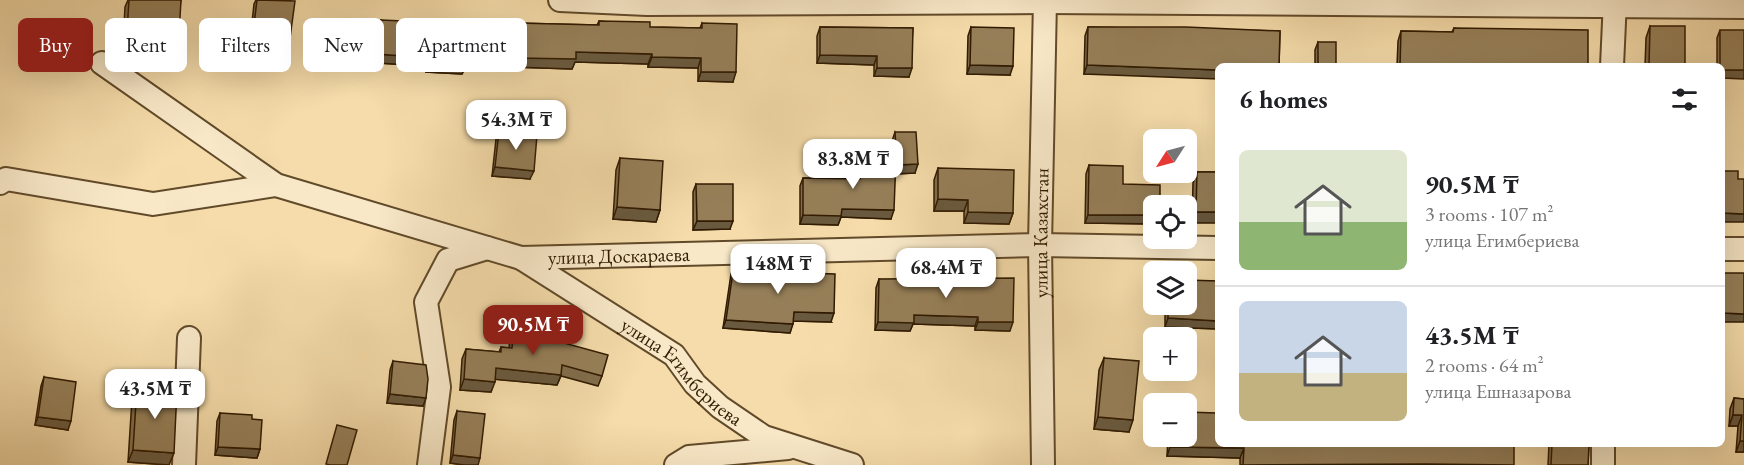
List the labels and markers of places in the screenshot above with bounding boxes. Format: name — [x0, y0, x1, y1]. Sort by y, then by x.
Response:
pin: 54.3M ₸ — [461, 100, 571, 151]
pin: 83.8M ₸ — [798, 139, 908, 190]
pin: 148M ₸ — [729, 244, 827, 295]
pin: 68.4M ₸ — [891, 248, 1001, 299]
pin: 90.5M ₸ — [478, 305, 588, 356]
pin: 43.5M ₸ — [100, 369, 210, 420]

